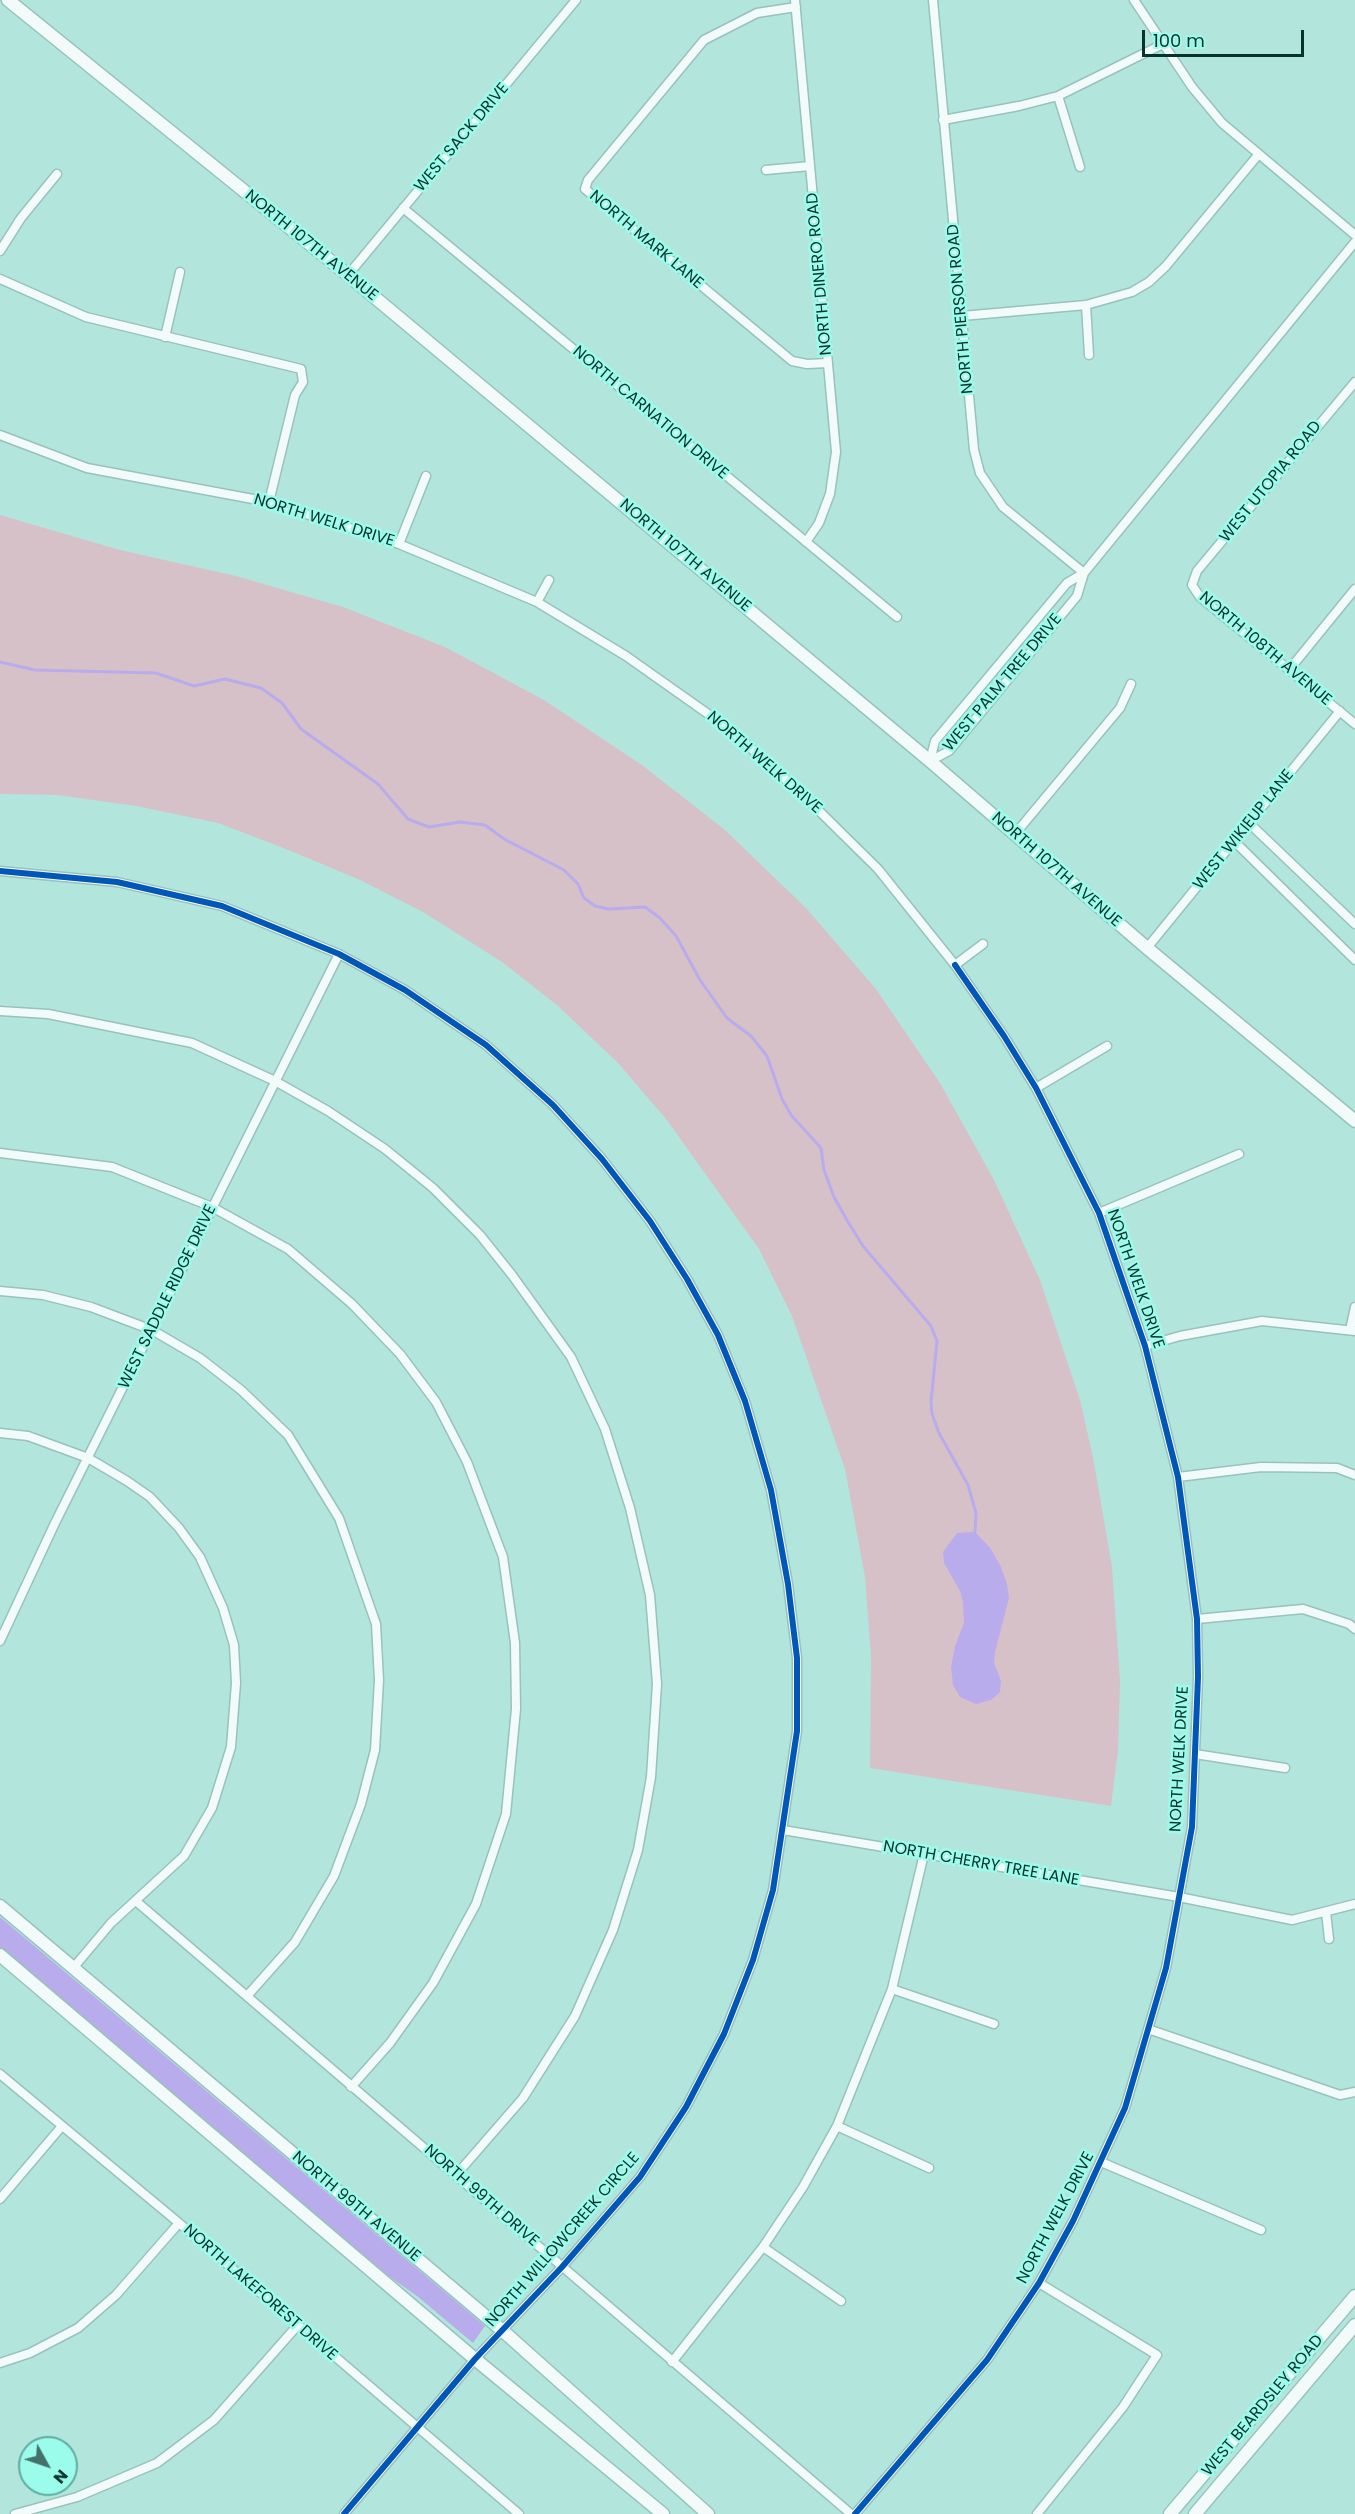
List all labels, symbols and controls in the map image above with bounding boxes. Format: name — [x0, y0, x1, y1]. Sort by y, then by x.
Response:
scale bar — [1145, 18, 1307, 56]
text: 100 m — [1153, 28, 1205, 53]
street label: WEST SACK DRIVE — [411, 80, 513, 196]
street label: NORTH 107TH AVENUE — [241, 186, 381, 306]
street label: NORTH MARK LANE — [585, 187, 707, 293]
street label: NORTH DINERO ROAD — [803, 192, 837, 356]
street label: NORTH PIERSON ROAD — [944, 223, 978, 395]
street label: NORTH CARNATION DRIVE — [568, 342, 732, 484]
street label: WEST UTOPIA ROAD — [1216, 417, 1326, 547]
street label: NORTH WELK DRIVE — [251, 490, 397, 552]
street label: NORTH 107TH AVENUE — [615, 495, 755, 617]
street label: NORTH 108TH AVENUE — [1195, 588, 1335, 710]
street label: WEST PALM TREE DRIVE — [940, 610, 1066, 756]
street label: NORTH WELK DRIVE — [703, 708, 825, 818]
street label: WEST WIKIEUP LANE — [1190, 766, 1298, 894]
street label: NORTH 107TH AVENUE — [987, 808, 1125, 932]
street label: WEST SADDLE RIDGE DRIVE — [115, 1202, 221, 1392]
street label: NORTH WELK DRIVE — [1102, 1207, 1168, 1351]
street label: NORTH WELK DRIVE — [1167, 1686, 1193, 1832]
street label: NORTH CHERRY TREE LANE — [882, 1837, 1080, 1891]
street label: NORTH 99TH DRIVE — [420, 2141, 542, 2251]
street label: NORTH 99TH AVENUE — [288, 2148, 424, 2266]
street label: NORTH WILLOWCREEK CIRCLE — [482, 2149, 644, 2331]
street label: NORTH WELK DRIVE — [1013, 2149, 1099, 2287]
street label: NORTH LAKEFOREST DRIVE — [179, 2221, 341, 2365]
street label: WEST BEARDSLEY ROAD — [1198, 2331, 1328, 2481]
north arrow — [18, 2436, 78, 2496]
text: N — [48, 2465, 73, 2489]

